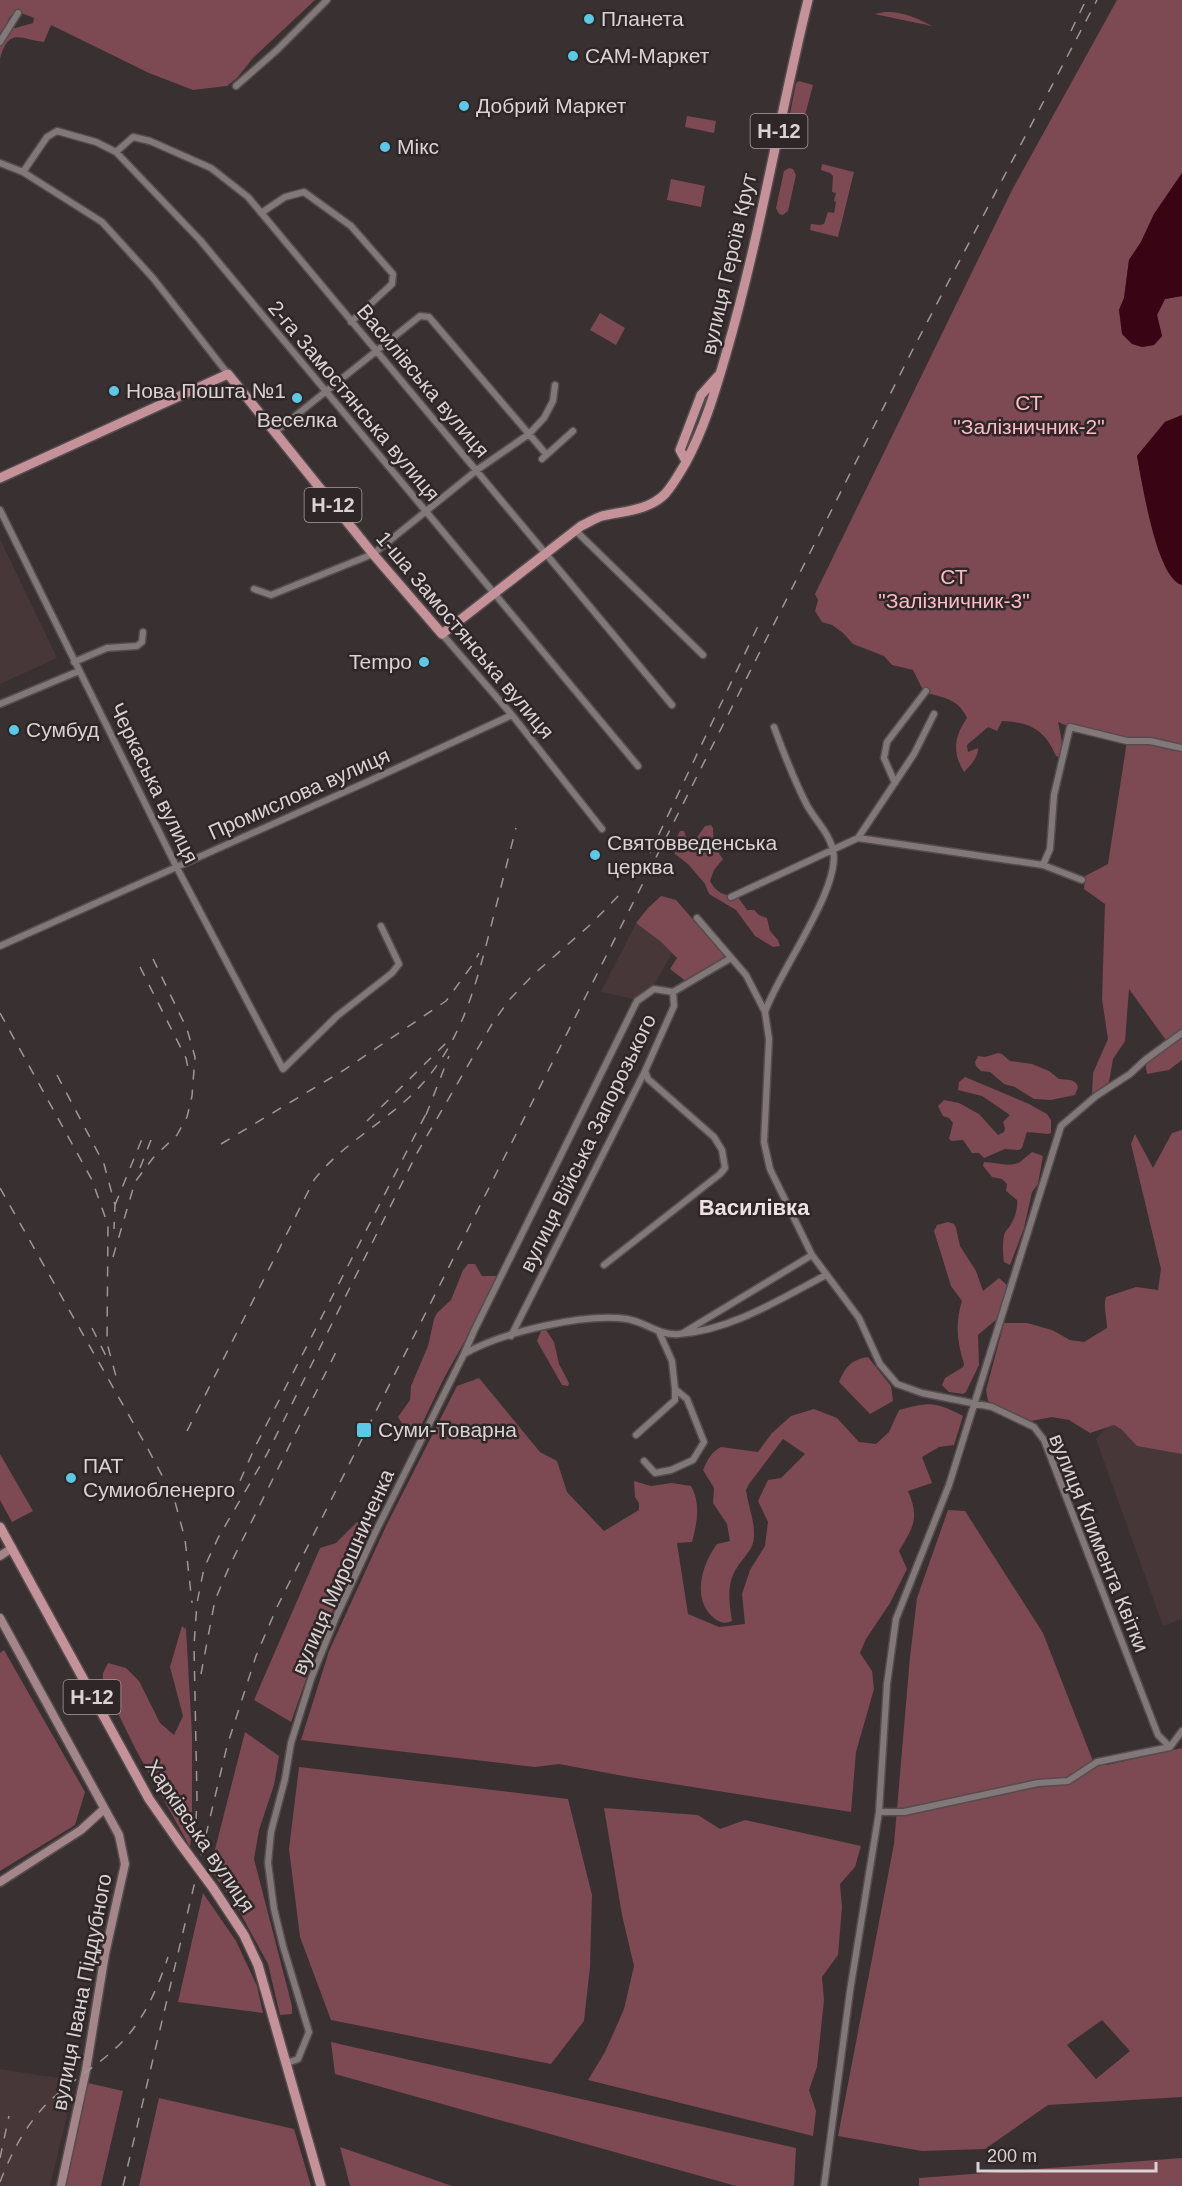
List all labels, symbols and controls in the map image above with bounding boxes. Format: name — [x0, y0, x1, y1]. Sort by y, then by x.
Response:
place label: Планета — [601, 7, 684, 30]
marker: Планета — [582, 12, 596, 26]
place label: САМ-Маркет — [585, 44, 710, 67]
marker: САМ-Маркет — [566, 49, 580, 63]
place label: Добрий Маркет — [476, 94, 627, 117]
marker: Добрий Маркет — [457, 99, 471, 113]
road number: Н-12 — [750, 114, 808, 148]
place label: Мікс — [397, 135, 439, 158]
marker: Мікс — [378, 140, 392, 154]
street label: вулиця Героїв Крут — [696, 171, 761, 357]
street label: 2-га Замостянська вулиця — [264, 296, 445, 505]
street label: Василівська вулиця — [353, 300, 494, 462]
place label: Нова Пошта №1 — [126, 379, 286, 402]
marker: Нова Пошта №1 — [107, 384, 121, 398]
marker: Веселка — [290, 391, 304, 405]
park label: СТ "Залізничник-2" — [953, 391, 1105, 438]
place label: Веселка — [257, 408, 338, 431]
road number: Н-12 — [304, 488, 362, 522]
street label: 1-ша Замостянська вулиця — [372, 526, 559, 743]
park label: СТ "Залізничник-3" — [878, 565, 1030, 612]
place label: Tempo — [349, 650, 412, 673]
marker: Tempo — [417, 655, 431, 669]
street label: Черкаська вулиця — [106, 699, 203, 867]
place label: Сумбуд — [26, 718, 99, 741]
marker: Сумбуд — [7, 723, 21, 737]
street label: Промислова вулиця — [205, 743, 393, 844]
place label: Святовведенська церква — [607, 831, 777, 878]
marker: Святовведенська церква — [588, 848, 602, 862]
street label: вулиця Війська Запорозького — [515, 1010, 660, 1275]
district label: Василівка — [699, 1195, 810, 1220]
place label: Суми-Товарна — [378, 1418, 517, 1441]
marker: Суми-Товарна — [355, 1421, 373, 1439]
street label: вулиця Климента Квітки — [1045, 1430, 1154, 1655]
place label: ПАТ Сумиобленерго — [83, 1454, 235, 1501]
street label: вулиця Мирошниченка — [287, 1465, 398, 1678]
marker: ПАТ Сумиобленерго — [64, 1471, 78, 1485]
road number: Н-12 — [64, 1680, 121, 1714]
street label: Харківська вулиця — [141, 1755, 260, 1916]
street label: вулиця Івана Піддубного — [47, 1872, 116, 2112]
scale bar — [978, 2135, 1156, 2173]
text: 200 m — [987, 2146, 1037, 2166]

